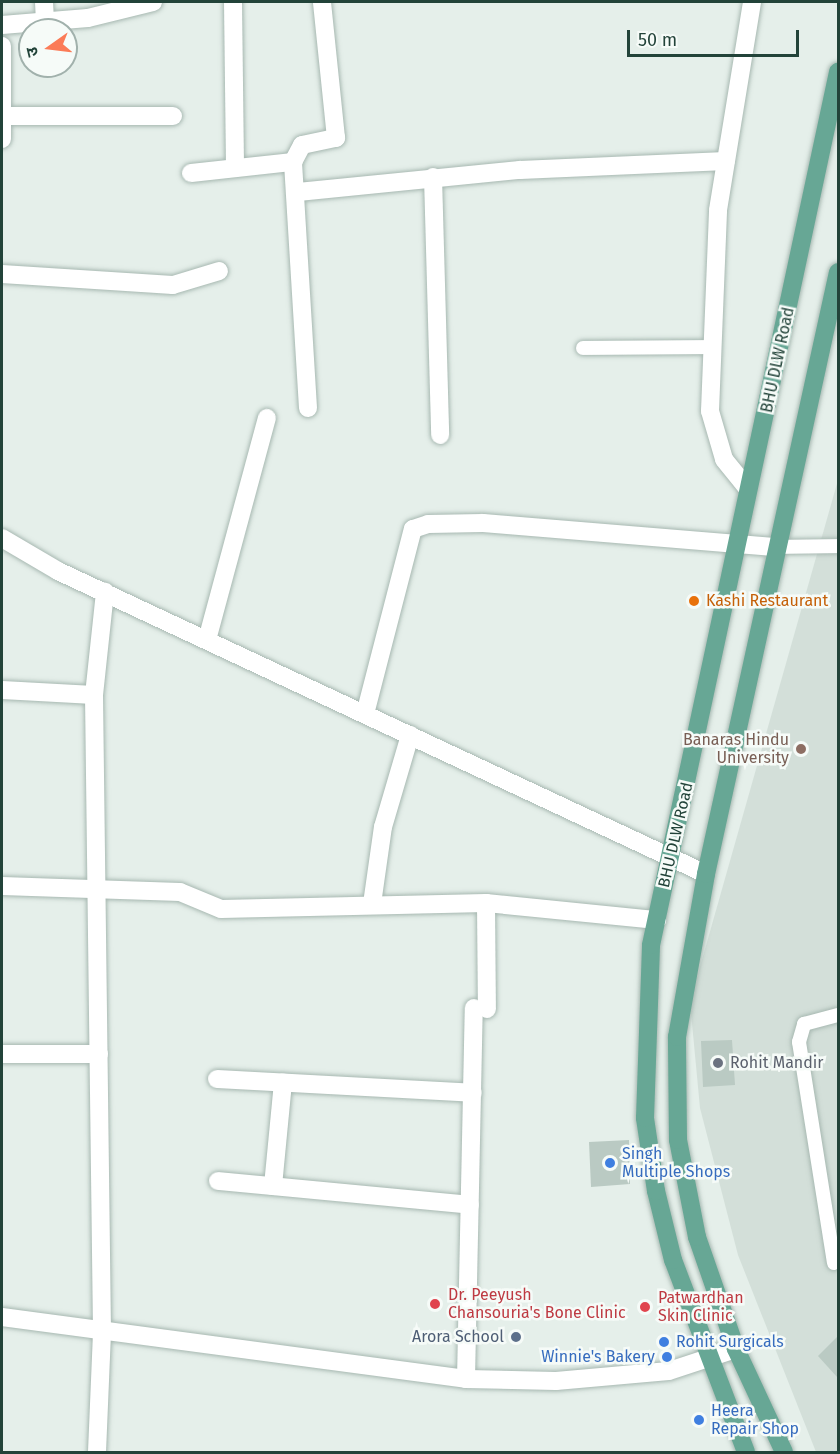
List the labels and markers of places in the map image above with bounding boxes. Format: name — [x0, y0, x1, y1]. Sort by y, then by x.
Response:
place label: Kashi Restaurant — [706, 591, 828, 611]
marker: Kashi Restaurant — [687, 594, 701, 608]
place label: Banaras Hindu University — [683, 730, 789, 768]
marker: Banaras Hindu University — [794, 742, 808, 756]
place label: Rohit Mandir — [730, 1053, 823, 1073]
marker: Rohit Mandir — [711, 1056, 725, 1070]
place label: Singh Multiple Shops — [622, 1144, 730, 1182]
marker: Singh Multiple Shops — [603, 1156, 617, 1170]
place label: Dr. Peeyush Chansouria's Bone Clinic — [448, 1285, 626, 1323]
place label: Patwardhan Skin Clinic — [658, 1288, 744, 1326]
marker: Dr. Peeyush Chansouria's Bone Clinic — [426, 1295, 444, 1313]
marker: Patwardhan Skin Clinic — [636, 1298, 654, 1316]
place label: Arora School — [412, 1327, 504, 1347]
marker: Arora School — [509, 1330, 523, 1344]
place label: Rohit Surgicals — [676, 1332, 784, 1352]
marker: Rohit Surgicals — [657, 1335, 671, 1349]
place label: Winnie's Bakery — [541, 1347, 655, 1367]
marker: Winnie's Bakery — [660, 1350, 674, 1364]
place label: Heera Repair Shop — [711, 1401, 799, 1439]
marker: Heera Repair Shop — [692, 1413, 706, 1427]

